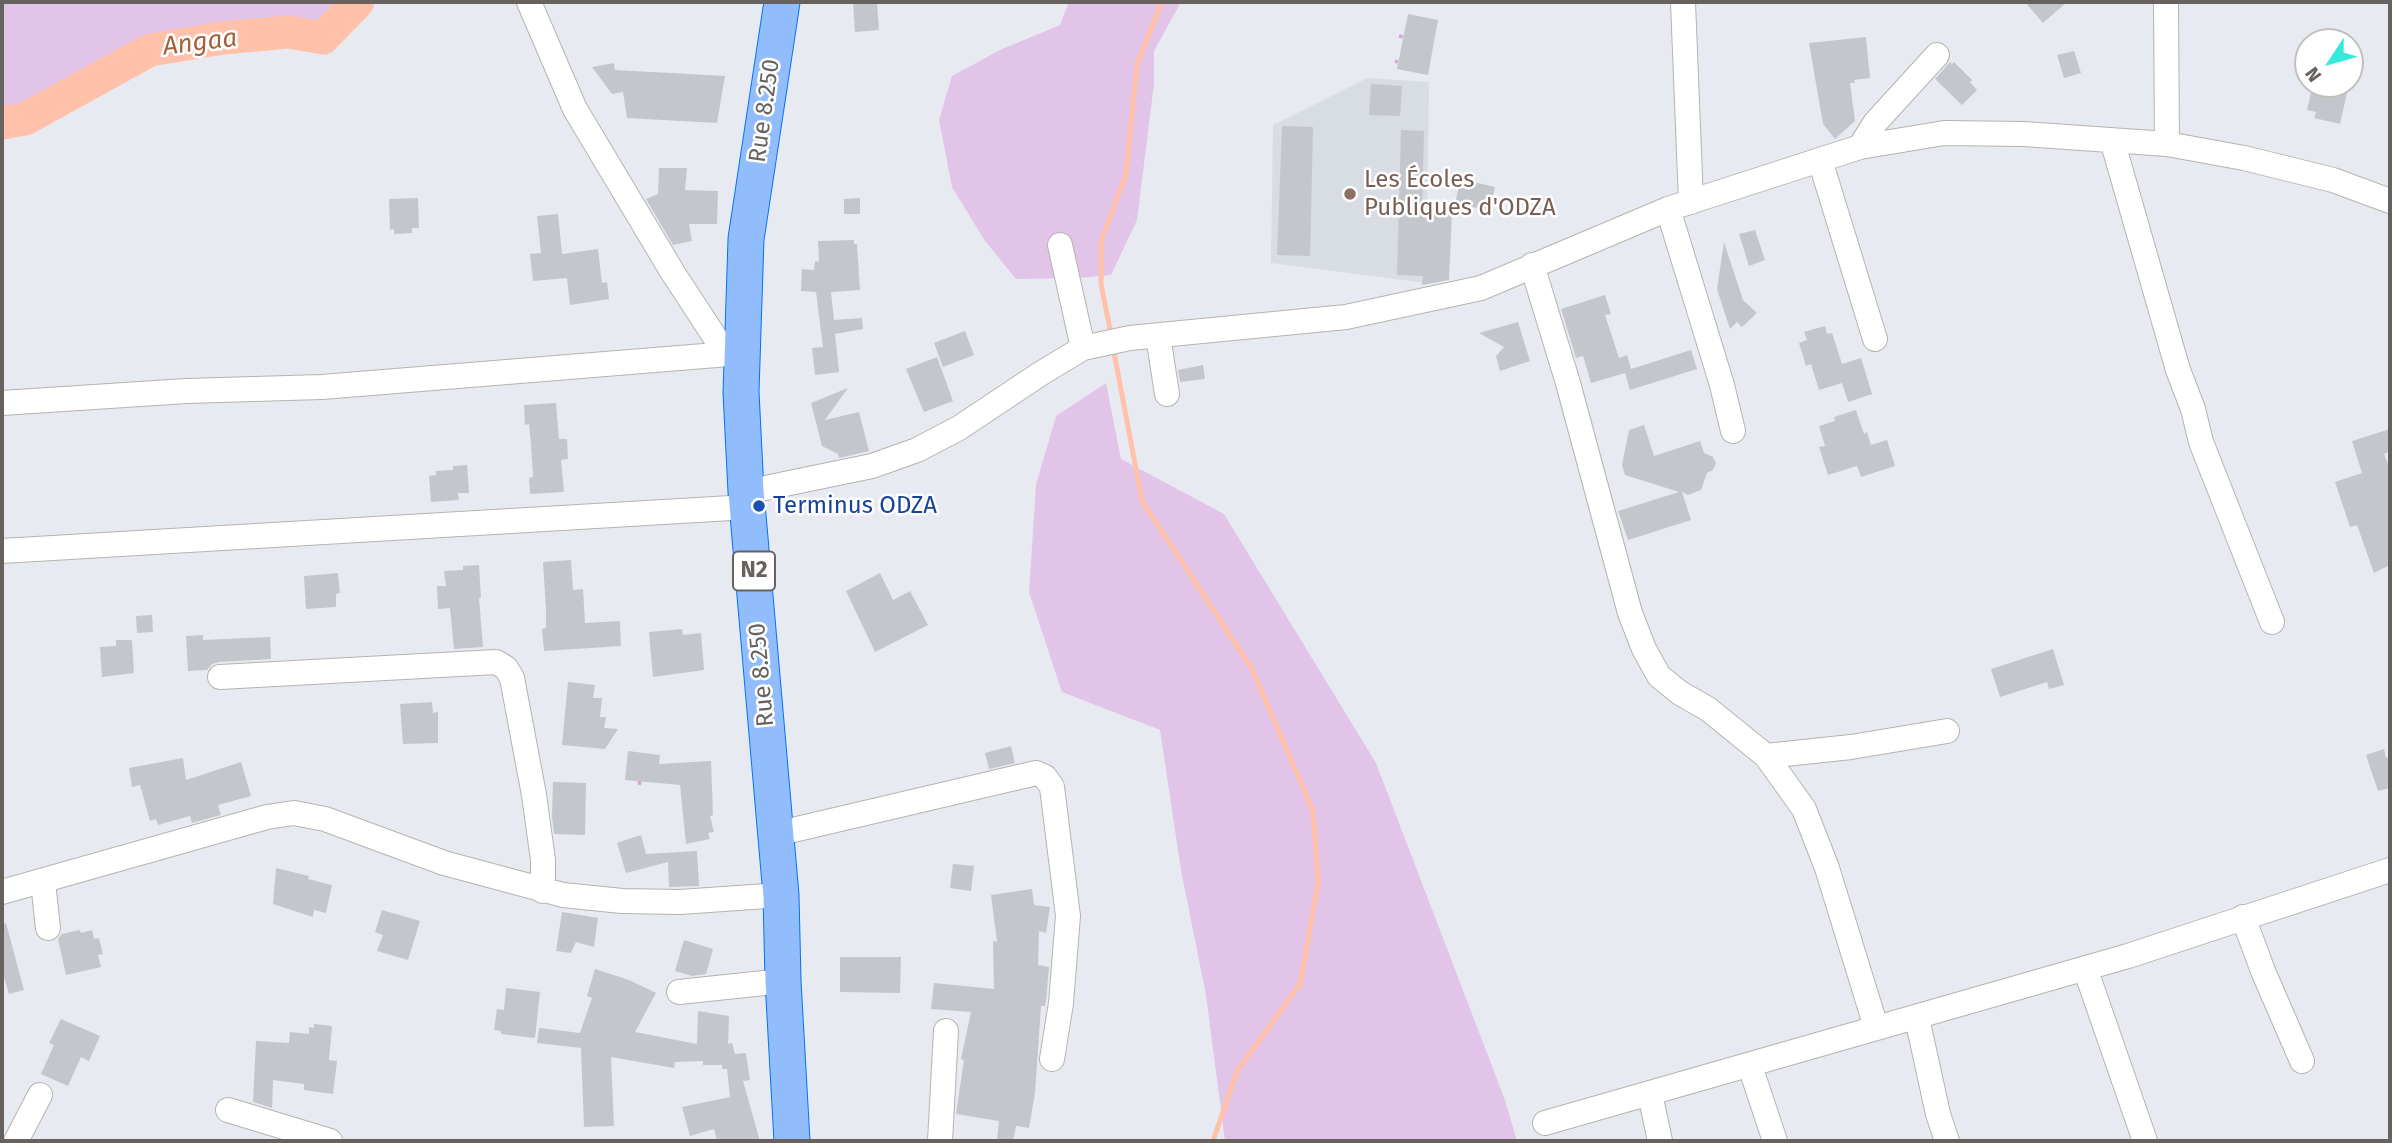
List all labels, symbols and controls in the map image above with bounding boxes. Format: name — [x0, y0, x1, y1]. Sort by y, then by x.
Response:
water label: Angaa — [161, 23, 239, 63]
north arrow — [2294, 28, 2364, 98]
street label: Rue 8.250 — [743, 57, 787, 165]
text: N — [2300, 63, 2326, 86]
place label: Les Écoles Publiques d'ODZA — [1364, 166, 1556, 222]
marker: Les Écoles Publiques d'ODZA — [1342, 186, 1358, 202]
place label: Terminus ODZA — [773, 492, 937, 520]
marker: Terminus ODZA — [751, 498, 767, 514]
road number: N2 — [733, 552, 775, 590]
street label: Rue 8.250 — [743, 622, 781, 728]

